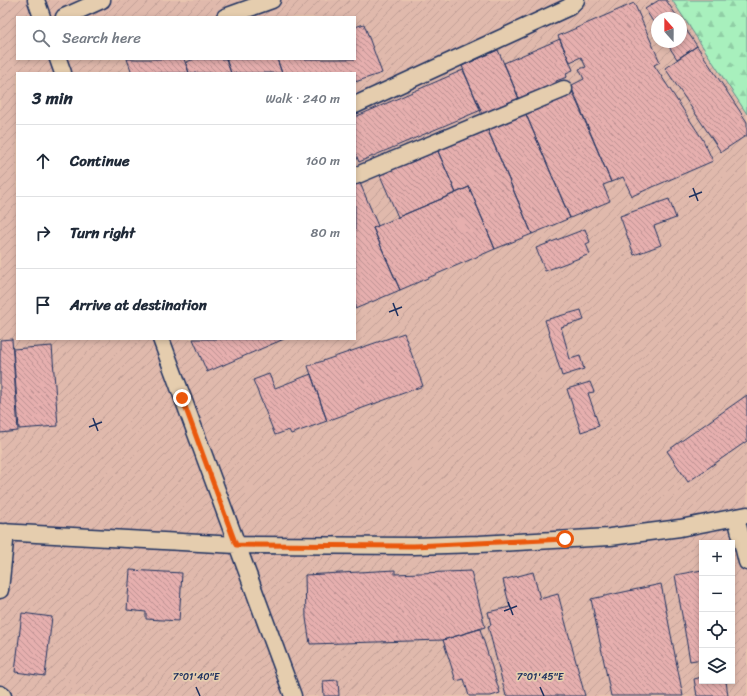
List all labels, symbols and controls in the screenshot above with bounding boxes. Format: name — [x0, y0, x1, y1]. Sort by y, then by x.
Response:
north arrow — [651, 12, 687, 48]
search box — [16, 16, 356, 60]
text: Search here — [62, 25, 141, 51]
icon: search — [30, 27, 52, 49]
text: 3 min — [32, 83, 73, 113]
text: Walk · 240 m — [265, 87, 340, 110]
text: Continue — [70, 148, 130, 174]
text: 160 m — [305, 149, 340, 172]
icon: ahead — [32, 150, 54, 172]
text: Turn right — [70, 220, 135, 246]
text: 80 m — [311, 221, 340, 244]
icon: right — [32, 222, 54, 244]
text: Arrive at destination — [70, 292, 207, 318]
icon: arrive — [32, 294, 54, 316]
route end — [173, 389, 191, 407]
route start — [556, 530, 574, 548]
map controls — [699, 540, 735, 684]
button: + — [699, 540, 735, 576]
button: − — [699, 576, 735, 612]
button: locate — [699, 612, 735, 648]
button: layers — [699, 648, 735, 684]
text: 7°01'40"E — [173, 668, 221, 686]
text: 7°01'45"E — [517, 668, 565, 686]

